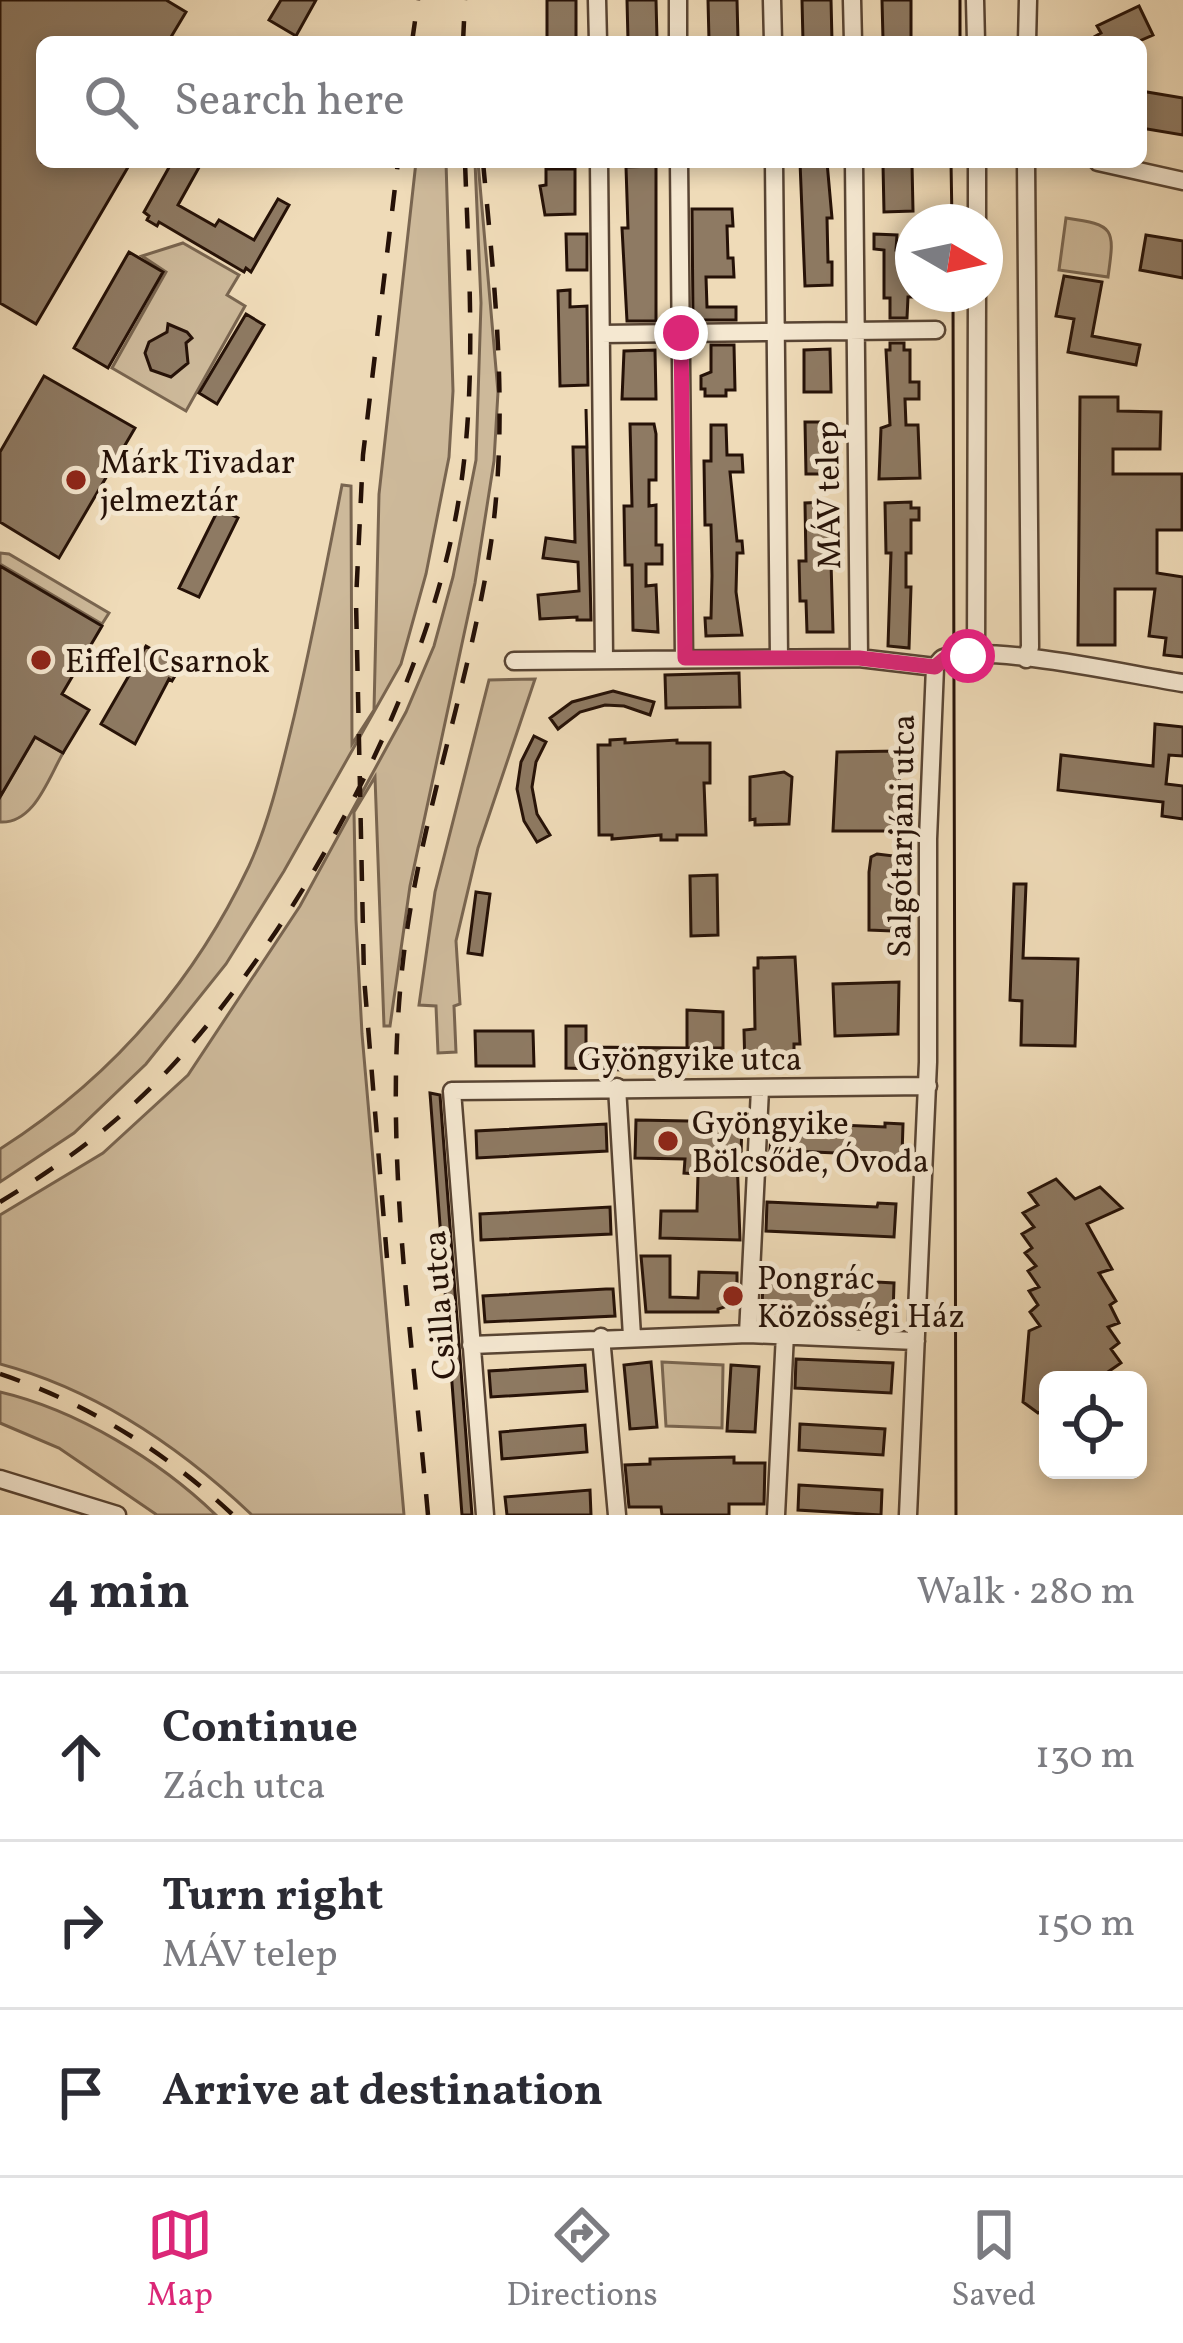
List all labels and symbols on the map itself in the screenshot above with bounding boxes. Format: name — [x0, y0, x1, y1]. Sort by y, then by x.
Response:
north arrow — [895, 204, 1003, 312]
route end — [654, 306, 708, 360]
street label: MÁV telep — [807, 420, 855, 570]
place label: Márk Tivadar jelmeztár — [100, 442, 295, 526]
marker: Márk Tivadar jelmeztár — [63, 467, 89, 493]
route start — [941, 629, 995, 683]
place label: Eiffel Csarnok — [65, 641, 270, 687]
marker: Eiffel Csarnok — [28, 647, 54, 673]
street label: Salgótarjáni utca — [879, 714, 929, 958]
street label: Gyöngyike utca — [578, 1039, 802, 1085]
place label: Gyöngyike Bölcsőde, Óvoda — [692, 1103, 929, 1187]
marker: Gyöngyike Bölcsőde, Óvoda — [655, 1128, 681, 1154]
street label: Csilla utca — [414, 1229, 470, 1381]
place label: Pongrác Közösségi Ház — [757, 1258, 965, 1342]
marker: Pongrác Közösségi Ház — [720, 1283, 746, 1309]

